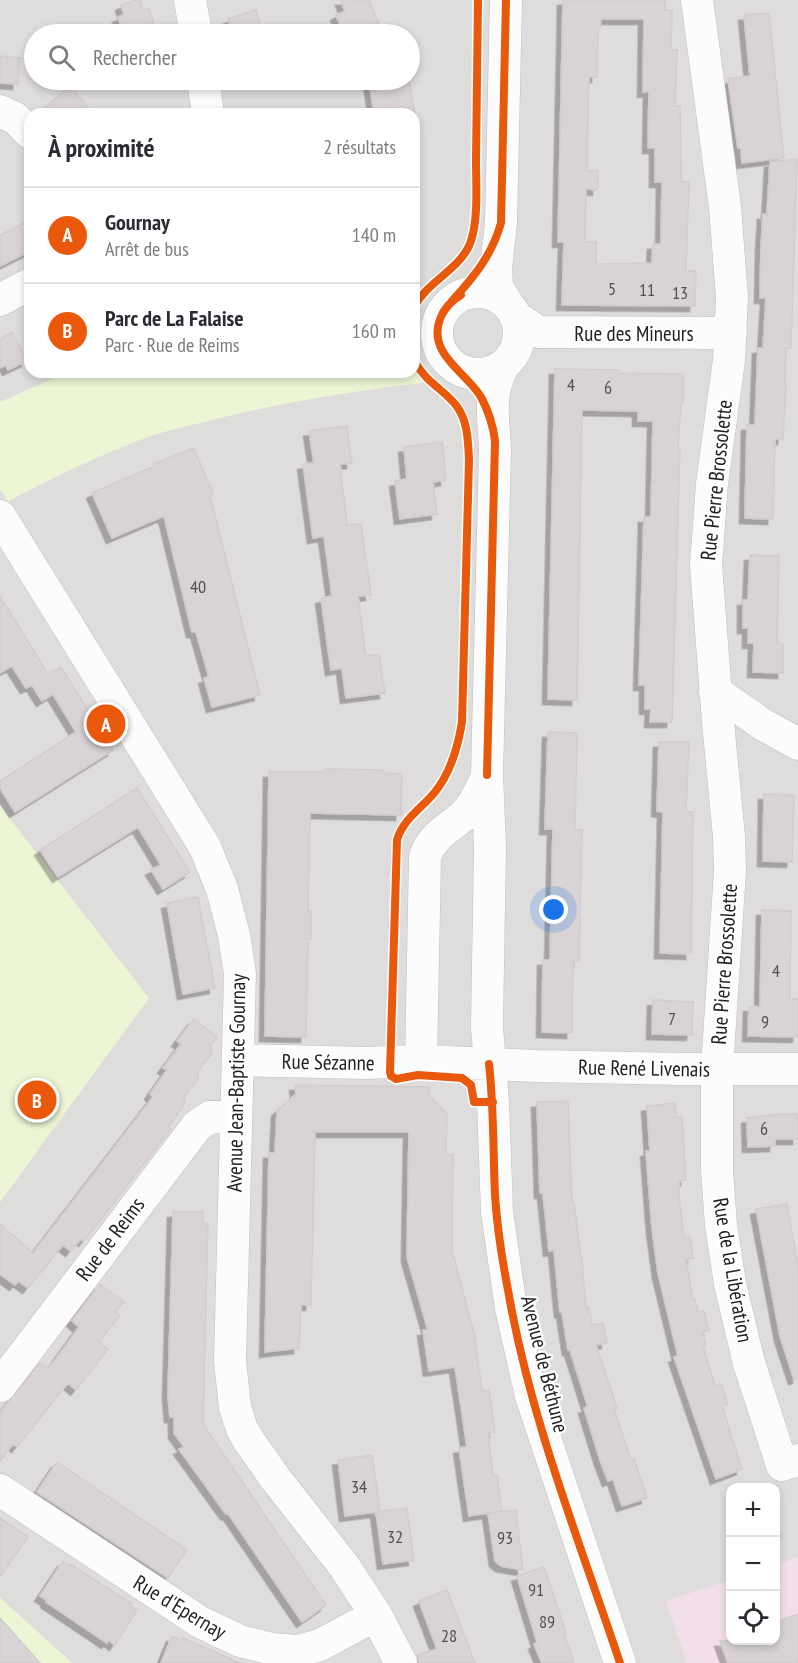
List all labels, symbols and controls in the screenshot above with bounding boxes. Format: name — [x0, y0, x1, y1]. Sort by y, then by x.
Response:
search box — [24, 24, 420, 90]
icon: search — [45, 41, 78, 74]
text: Rechercher — [93, 43, 177, 71]
text: À proximité — [48, 131, 155, 164]
text: 2 résultats — [323, 134, 396, 160]
text: Gournay — [105, 208, 170, 236]
text: A — [62, 222, 73, 248]
text: 140 m — [352, 222, 396, 248]
text: Arrêt de bus — [105, 236, 189, 262]
house number: 5 — [608, 277, 616, 300]
house number: 11 — [639, 278, 655, 301]
house number: 13 — [672, 281, 688, 304]
text: Parc de La Falaise — [105, 304, 244, 332]
text: B — [63, 318, 72, 344]
text: 160 m — [352, 318, 396, 344]
street label: Rue des Mineurs — [574, 320, 694, 347]
text: Parc · Rue de Reims — [105, 332, 240, 358]
house number: 4 — [567, 373, 575, 396]
house number: 6 — [604, 376, 612, 399]
street label: Rue Pierre Brossolette — [694, 398, 738, 562]
house number: 40 — [190, 575, 206, 598]
pin: A — [86, 702, 126, 746]
street label: Rue Pierre Brossolette — [705, 883, 743, 1045]
your location — [539, 895, 568, 924]
house number: 4 — [772, 959, 780, 982]
street label: Avenue Jean-Baptiste Gournay — [221, 973, 251, 1192]
house number: 7 — [668, 1007, 676, 1030]
house number: 9 — [761, 1010, 769, 1033]
street label: Rue Sézanne — [281, 1048, 375, 1076]
street label: Rue René Livenais — [578, 1053, 710, 1083]
pin: B — [18, 1078, 57, 1122]
house number: 6 — [760, 1117, 768, 1140]
street label: Rue de Reims — [70, 1192, 150, 1286]
street label: Rue de la Libération — [707, 1196, 759, 1344]
street label: Avenue de Béthune — [515, 1293, 575, 1435]
house number: 34 — [351, 1475, 367, 1498]
map controls — [726, 1483, 780, 1645]
button: + — [726, 1483, 780, 1537]
house number: 32 — [387, 1525, 403, 1548]
house number: 93 — [497, 1526, 513, 1549]
button: − — [726, 1537, 780, 1591]
street label: Rue d'Epernay — [129, 1569, 231, 1645]
house number: 91 — [528, 1578, 544, 1601]
button: locate — [726, 1591, 780, 1645]
house number: 89 — [539, 1610, 555, 1633]
house number: 28 — [441, 1624, 457, 1647]

